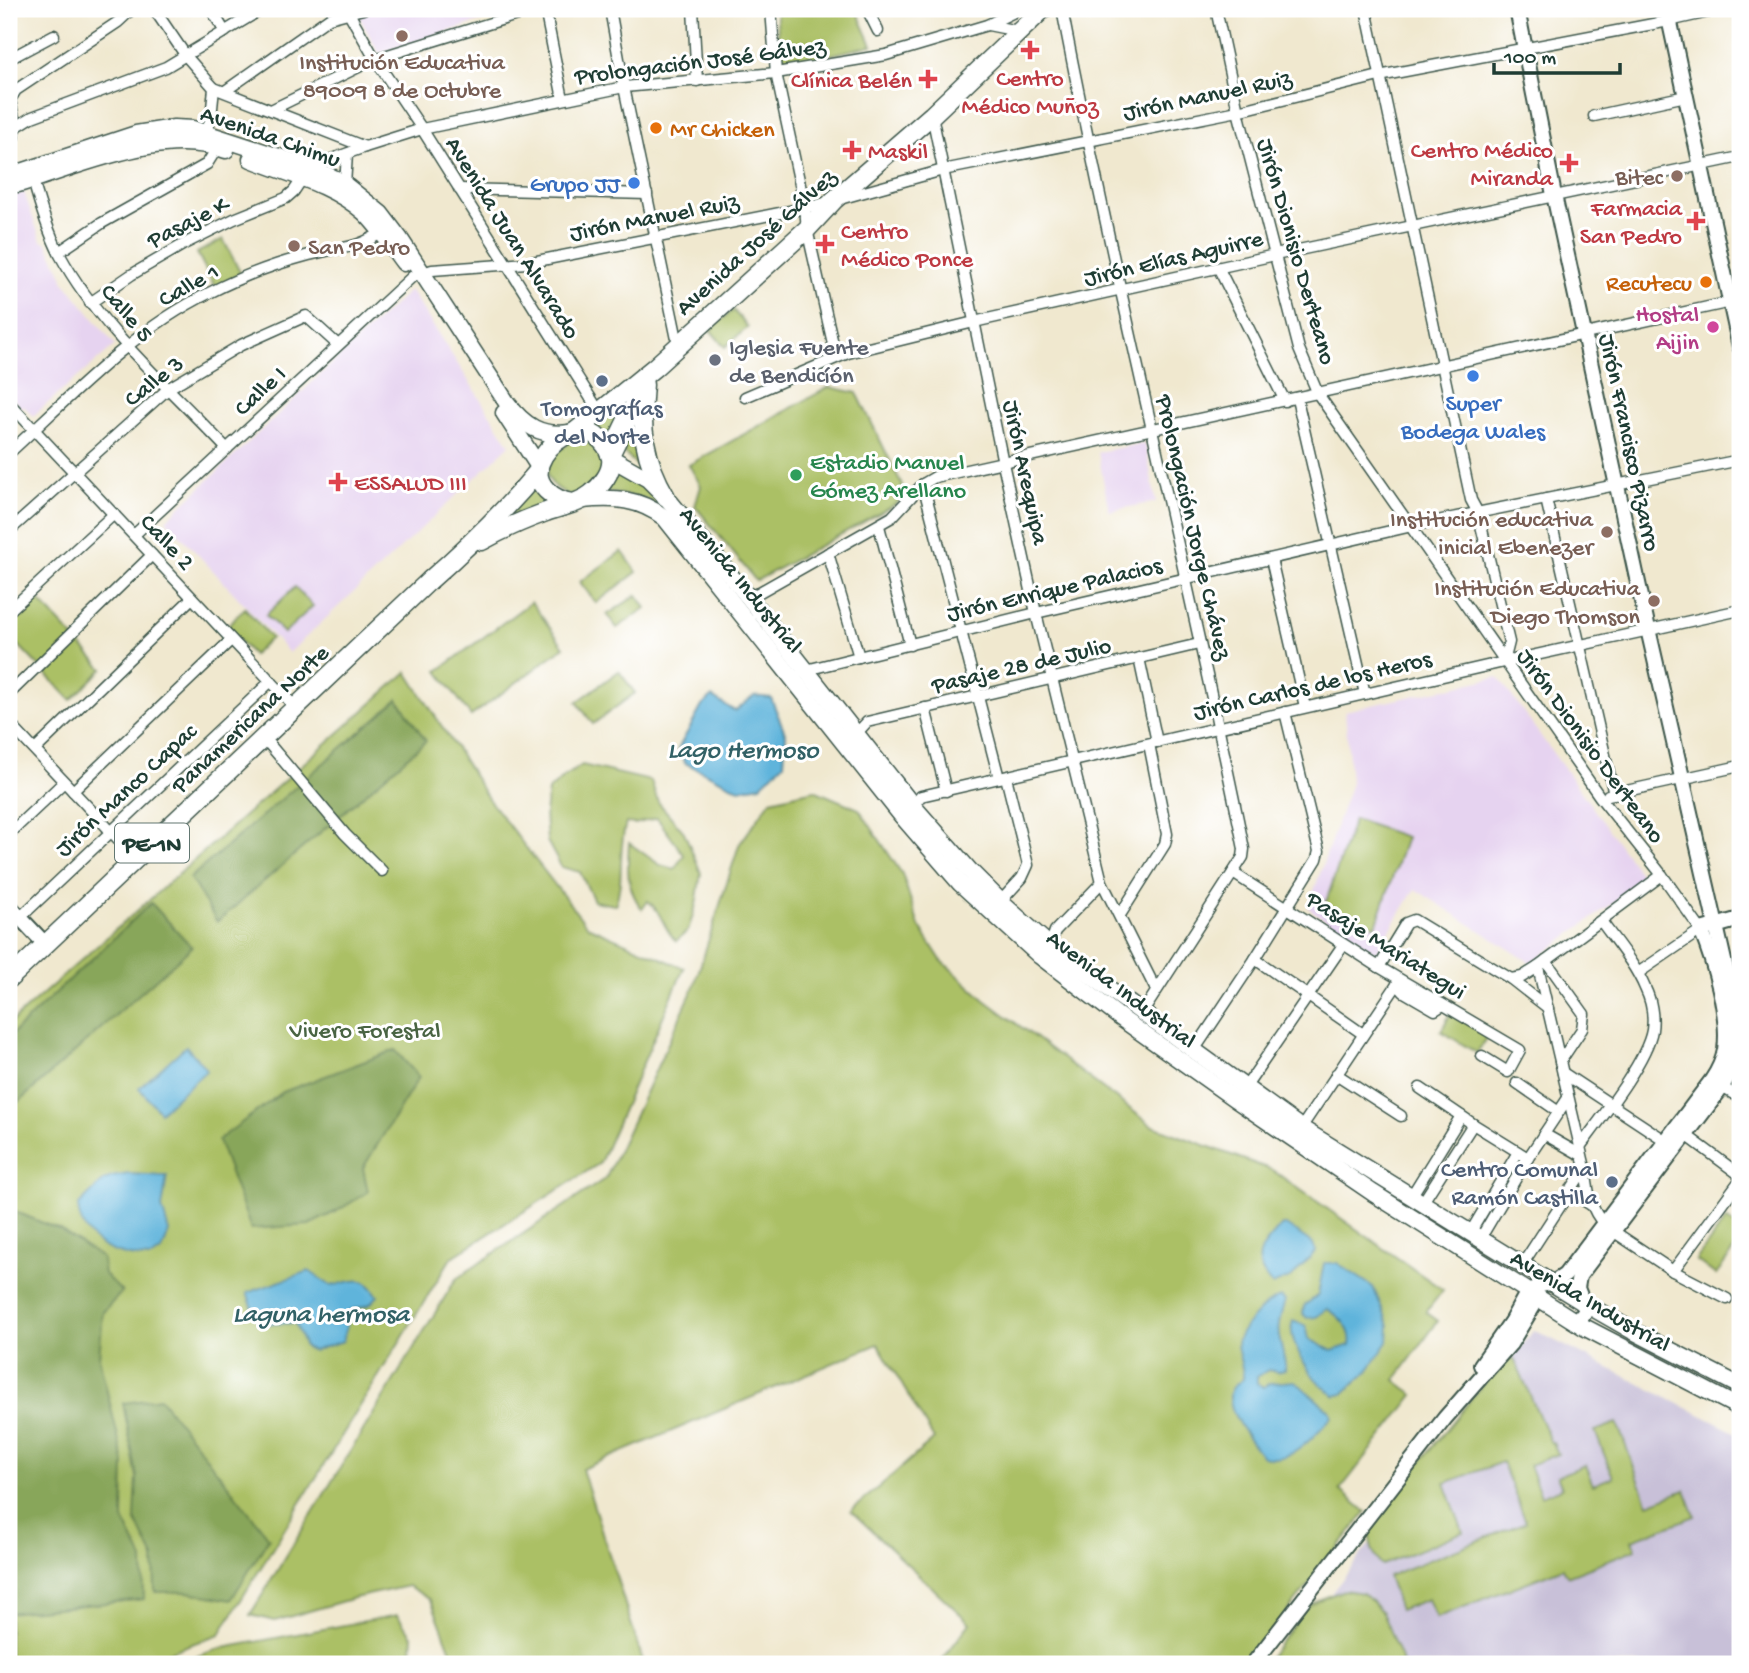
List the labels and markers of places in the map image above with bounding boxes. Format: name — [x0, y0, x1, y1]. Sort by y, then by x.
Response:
marker: Institución Educativa 89009 8 de Octubre — [394, 28, 410, 44]
marker: Centro Médico Muñoz — [1020, 40, 1040, 60]
place label: Institución Educativa 89009 8 de Octubre — [299, 50, 505, 107]
place label: Centro Médico Muñoz — [962, 66, 1100, 123]
place label: Clínica Belén — [791, 68, 913, 97]
marker: Clínica Belén — [918, 69, 938, 89]
place label: Mr Chicken — [670, 117, 775, 146]
marker: Mr Chicken — [648, 120, 664, 136]
place label: Centro Médico Miranda — [1411, 138, 1554, 195]
place label: Maskil — [868, 139, 928, 168]
marker: Maskil — [842, 140, 862, 160]
marker: Centro Médico Miranda — [1559, 153, 1579, 173]
place label: Bitec — [1614, 165, 1664, 194]
marker: Bitec — [1669, 168, 1685, 184]
place label: Grupo JJ — [530, 172, 621, 201]
marker: Grupo JJ — [626, 175, 642, 191]
place label: Farmacia San Pedro — [1580, 196, 1683, 253]
marker: Farmacia San Pedro — [1688, 213, 1704, 229]
place label: Centro Médico Ponce — [841, 219, 974, 276]
marker: Centro Médico Ponce — [815, 234, 835, 254]
place label: San Pedro — [308, 235, 410, 264]
marker: San Pedro — [286, 238, 302, 254]
place label: Recutecu — [1606, 271, 1692, 300]
marker: Recutecu — [1698, 274, 1714, 290]
place label: Hostal Aijin — [1636, 302, 1700, 359]
marker: Hostal Aijin — [1705, 319, 1721, 335]
place label: Iglesia Fuente de Bendicíón — [729, 335, 869, 392]
marker: Iglesia Fuente de Bendicíón — [707, 352, 723, 368]
marker: Super Bodega Wales — [1465, 368, 1481, 384]
marker: Tomografías del Norte — [594, 373, 610, 389]
place label: Super Bodega Wales — [1400, 391, 1546, 448]
place label: Tomografías del Norte — [539, 396, 664, 453]
place label: Estadio Manuel Gómez Arellano — [810, 450, 966, 507]
marker: Estadio Manuel Gómez Arellano — [788, 467, 804, 483]
place label: ESSALUD III — [354, 471, 467, 500]
marker: ESSALUD III — [328, 472, 348, 492]
place label: Institución educativa inicial Ebenezer — [1390, 507, 1595, 564]
marker: Institución educativa inicial Ebenezer — [1599, 524, 1615, 540]
place label: Institución Educativa Diego Thomson — [1434, 576, 1641, 633]
marker: Institución Educativa Diego Thomson — [1646, 593, 1662, 609]
place label: Centro Comunal Ramón Castilla — [1441, 1157, 1599, 1214]
marker: Centro Comunal Ramón Castilla — [1604, 1174, 1620, 1190]

